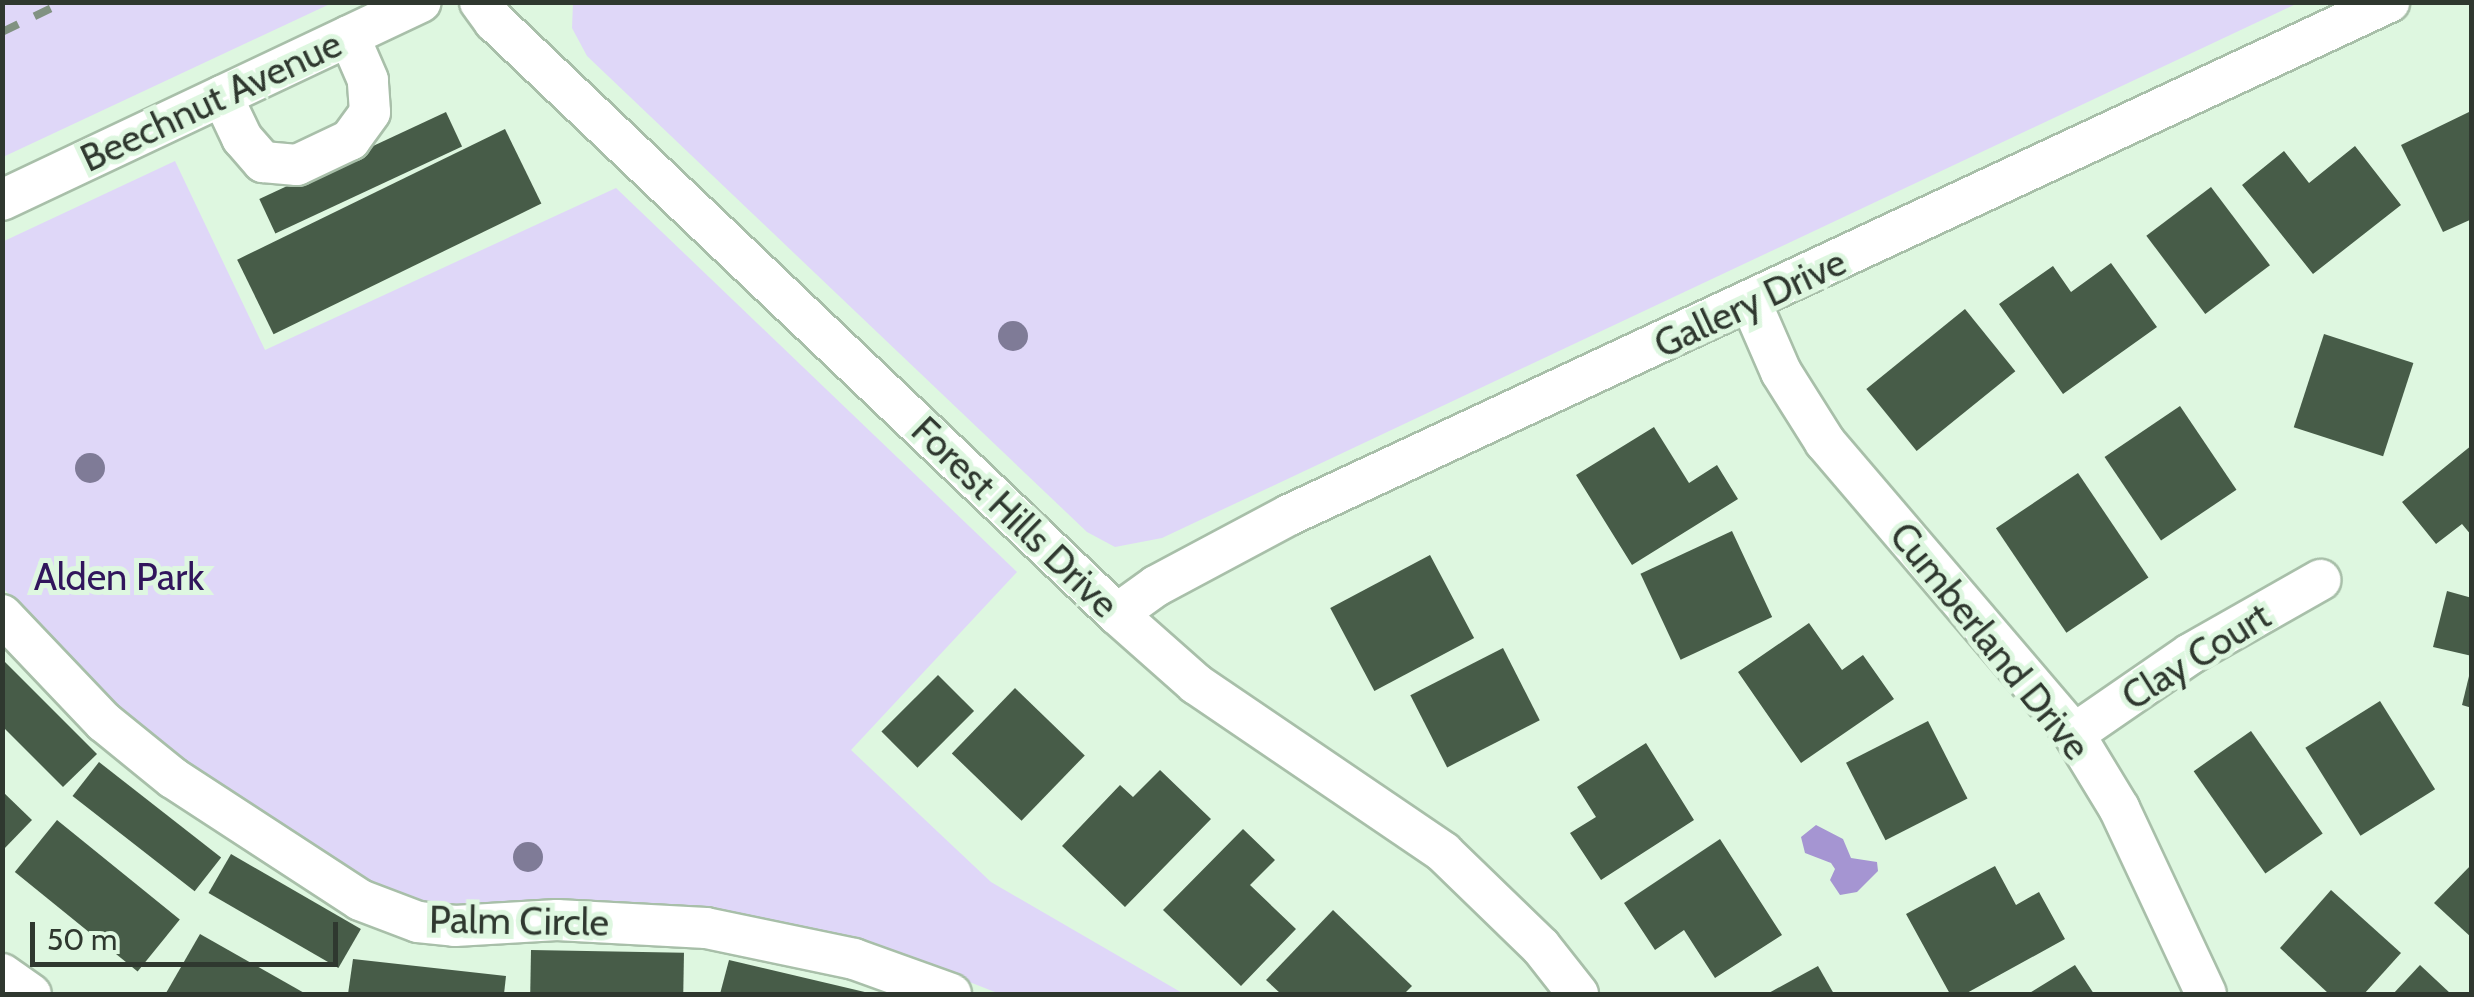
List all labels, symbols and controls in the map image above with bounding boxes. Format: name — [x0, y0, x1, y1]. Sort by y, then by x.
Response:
street label: Beechnut Avenue — [73, 21, 349, 181]
street label: Gallery Drive — [1647, 239, 1853, 367]
street label: Forest Hills Drive — [902, 407, 1128, 627]
street label: Cumberland Drive — [1880, 513, 2100, 769]
park label: Alden Park — [34, 554, 204, 600]
street label: Clay Court — [2113, 593, 2279, 719]
street label: Palm Circle — [429, 897, 609, 945]
scale bar — [35, 902, 342, 964]
text: 50 m — [47, 921, 117, 958]

